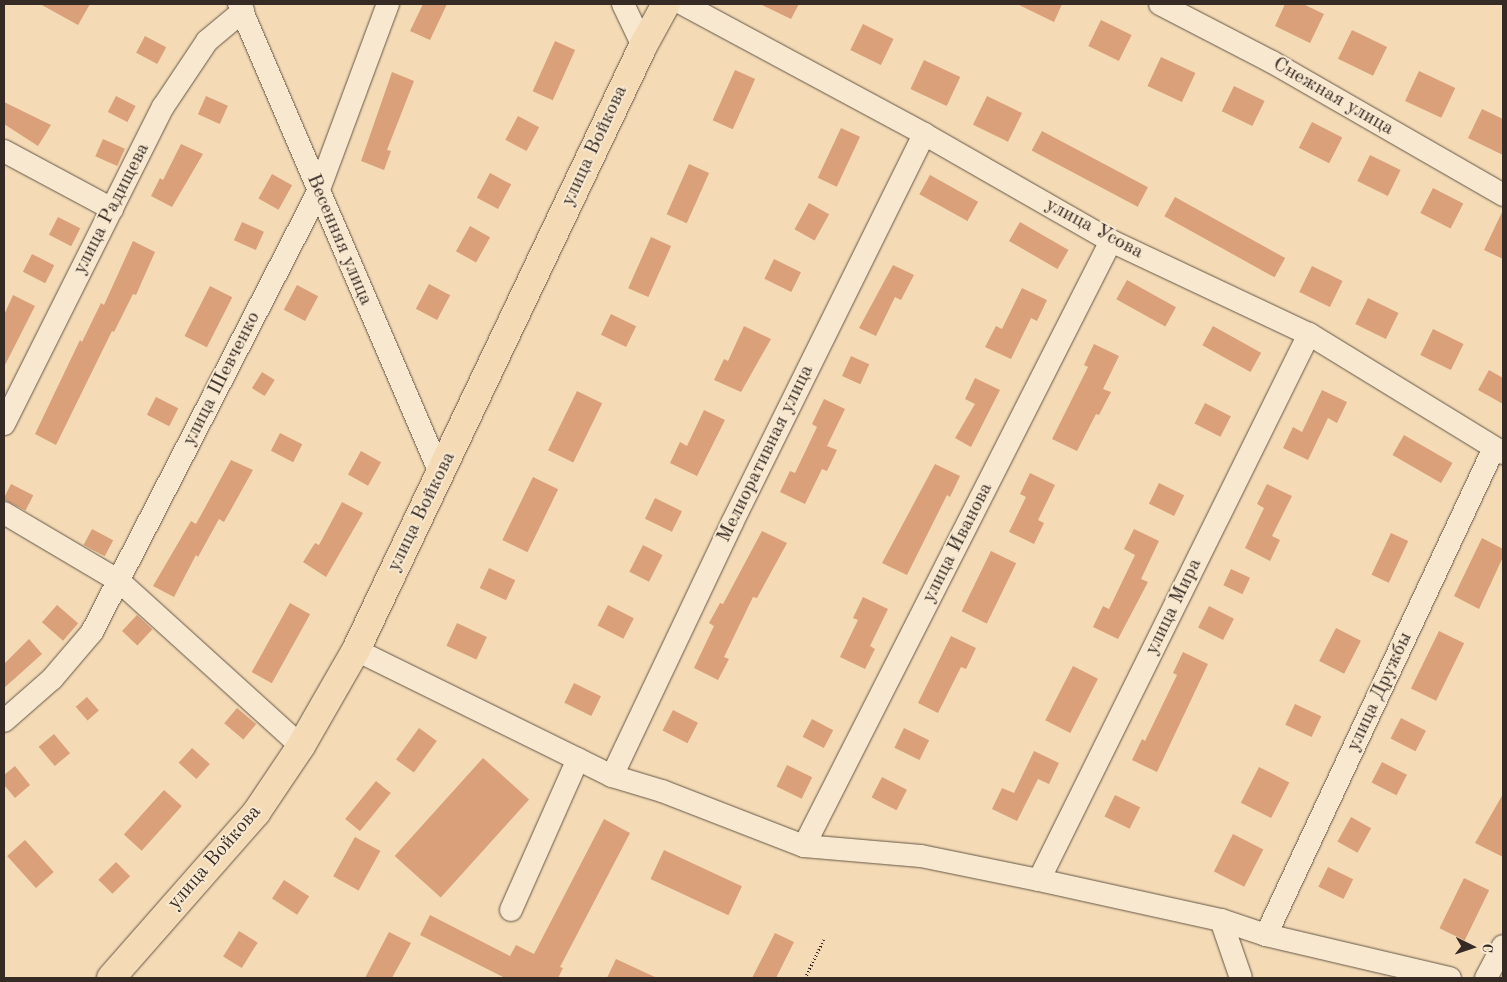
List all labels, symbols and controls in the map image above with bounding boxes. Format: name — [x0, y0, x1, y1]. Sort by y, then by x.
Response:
street label: Снежная улица — [1268, 53, 1398, 141]
street label: улица Войкова — [557, 82, 633, 210]
street label: улица Радищева — [68, 139, 156, 279]
street label: Весенняя улица — [301, 171, 377, 309]
street label: улица Усова — [1041, 193, 1147, 265]
street label: улица Шевченко — [178, 308, 266, 450]
street label: Мелиоративная улица — [713, 361, 819, 547]
street label: улица Войкова — [383, 448, 461, 576]
street label: улица Иванова — [917, 479, 999, 607]
street label: улица Мира — [1140, 555, 1208, 659]
street label: улица Дружбы — [1342, 629, 1418, 755]
street label: улица Войкова — [163, 801, 267, 915]
north arrow — [1447, 922, 1497, 972]
text: С — [1480, 943, 1494, 953]

